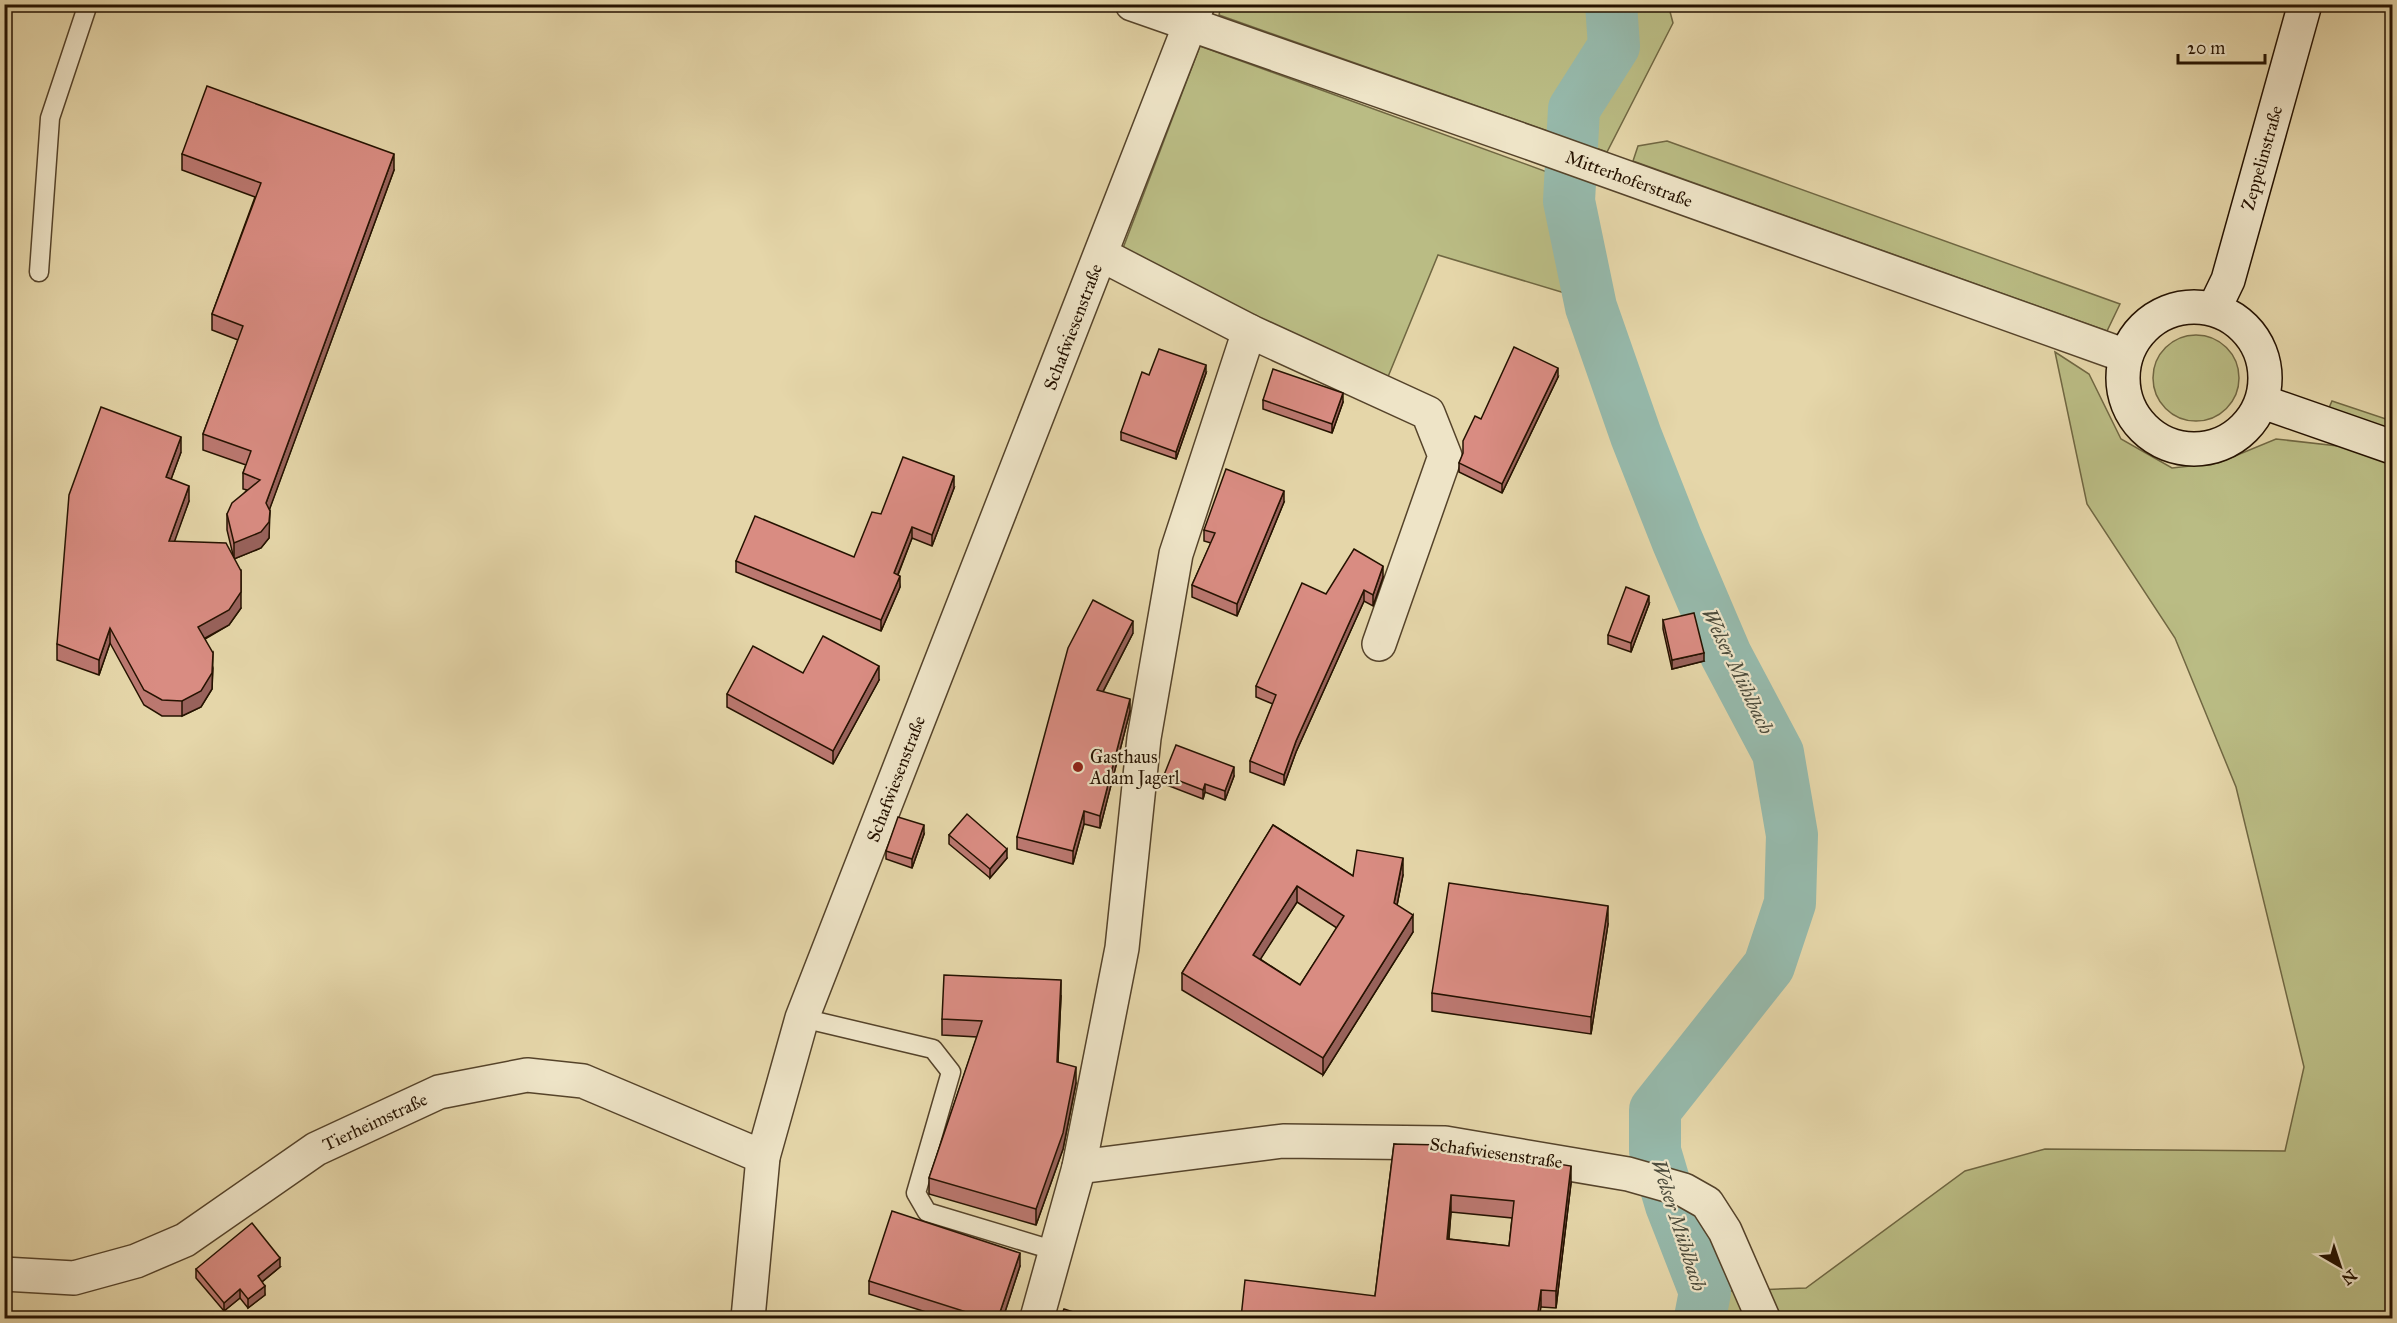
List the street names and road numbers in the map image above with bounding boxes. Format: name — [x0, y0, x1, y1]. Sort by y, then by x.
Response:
street label: Zeppelinstraße — [2237, 103, 2287, 213]
street label: Mitterhoferstraße — [1562, 146, 1696, 212]
street label: Schafwiesenstraße — [1039, 261, 1107, 393]
street label: Schafwiesenstraße — [862, 713, 930, 845]
street label: Tierheimstraße — [319, 1088, 431, 1156]
street label: Schafwiesenstraße — [1428, 1133, 1564, 1173]

